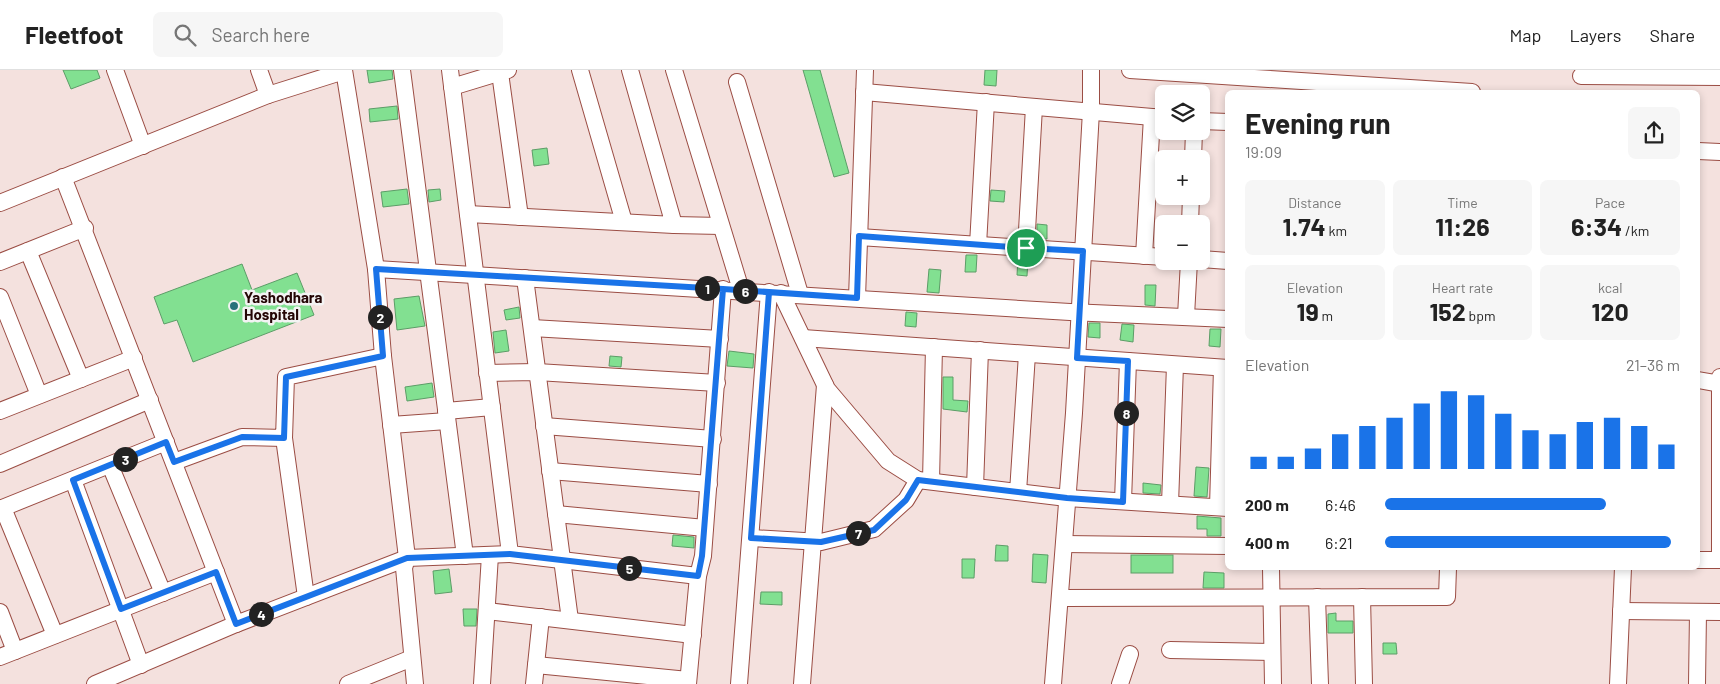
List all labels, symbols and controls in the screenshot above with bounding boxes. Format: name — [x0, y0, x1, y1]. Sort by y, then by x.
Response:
search box — [153, 12, 503, 57]
text: Fleetfoot — [25, 20, 123, 49]
icon: search — [171, 21, 199, 49]
text: Search here — [211, 23, 310, 46]
text: Map — [1509, 24, 1541, 46]
text: Layers — [1569, 24, 1622, 46]
text: Share — [1650, 24, 1695, 46]
map controls — [1155, 85, 1210, 270]
button: layers — [1155, 85, 1210, 140]
text: Evening run — [1245, 106, 1391, 140]
button: share — [1628, 107, 1680, 159]
text: 19:09 — [1245, 142, 1282, 161]
button: + — [1155, 150, 1210, 205]
text: Distance — [1288, 194, 1342, 211]
text: Time — [1447, 194, 1478, 211]
text: Pace — [1595, 194, 1625, 211]
text: 1.74 — [1283, 211, 1326, 241]
text: 11:26 — [1435, 211, 1490, 241]
text: 6:34 — [1571, 211, 1622, 241]
button: − — [1155, 215, 1210, 270]
text: km — [1326, 222, 1347, 239]
text: /km — [1622, 222, 1649, 239]
pin — [1005, 227, 1047, 269]
icon: arrive — [1012, 234, 1040, 262]
pin: 1 — [694, 276, 720, 300]
pin: 6 — [732, 278, 758, 304]
text: Elevation — [1287, 279, 1343, 296]
text: Heart rate — [1432, 279, 1493, 296]
text: kcal — [1598, 279, 1622, 296]
text: 1 — [705, 280, 710, 297]
text: 6 — [742, 283, 749, 300]
place label: Yashodhara Hospital — [244, 288, 323, 323]
text: 19 — [1297, 296, 1319, 326]
text: 152 — [1429, 296, 1466, 326]
text: 120 — [1592, 296, 1629, 326]
marker: Yashodhara Hospital — [228, 300, 240, 312]
pin: 2 — [368, 304, 392, 330]
text: m — [1319, 307, 1333, 324]
text: bpm — [1466, 307, 1496, 324]
text: 2 — [377, 309, 384, 326]
text: Elevation — [1245, 355, 1309, 374]
text: 21–36 m — [1626, 355, 1680, 374]
pin: 8 — [1114, 400, 1138, 426]
text: 8 — [1123, 405, 1130, 422]
pin: 3 — [112, 446, 138, 472]
text: 3 — [122, 451, 129, 468]
text: 200 m — [1245, 495, 1289, 514]
text: 6:46 — [1325, 495, 1356, 514]
pin: 7 — [846, 520, 870, 546]
text: 7 — [855, 525, 862, 542]
text: 400 m — [1245, 533, 1289, 552]
text: 6:21 — [1325, 533, 1353, 552]
pin: 5 — [616, 556, 642, 580]
text: 5 — [626, 560, 633, 577]
pin: 4 — [248, 602, 274, 626]
text: 4 — [257, 606, 266, 623]

